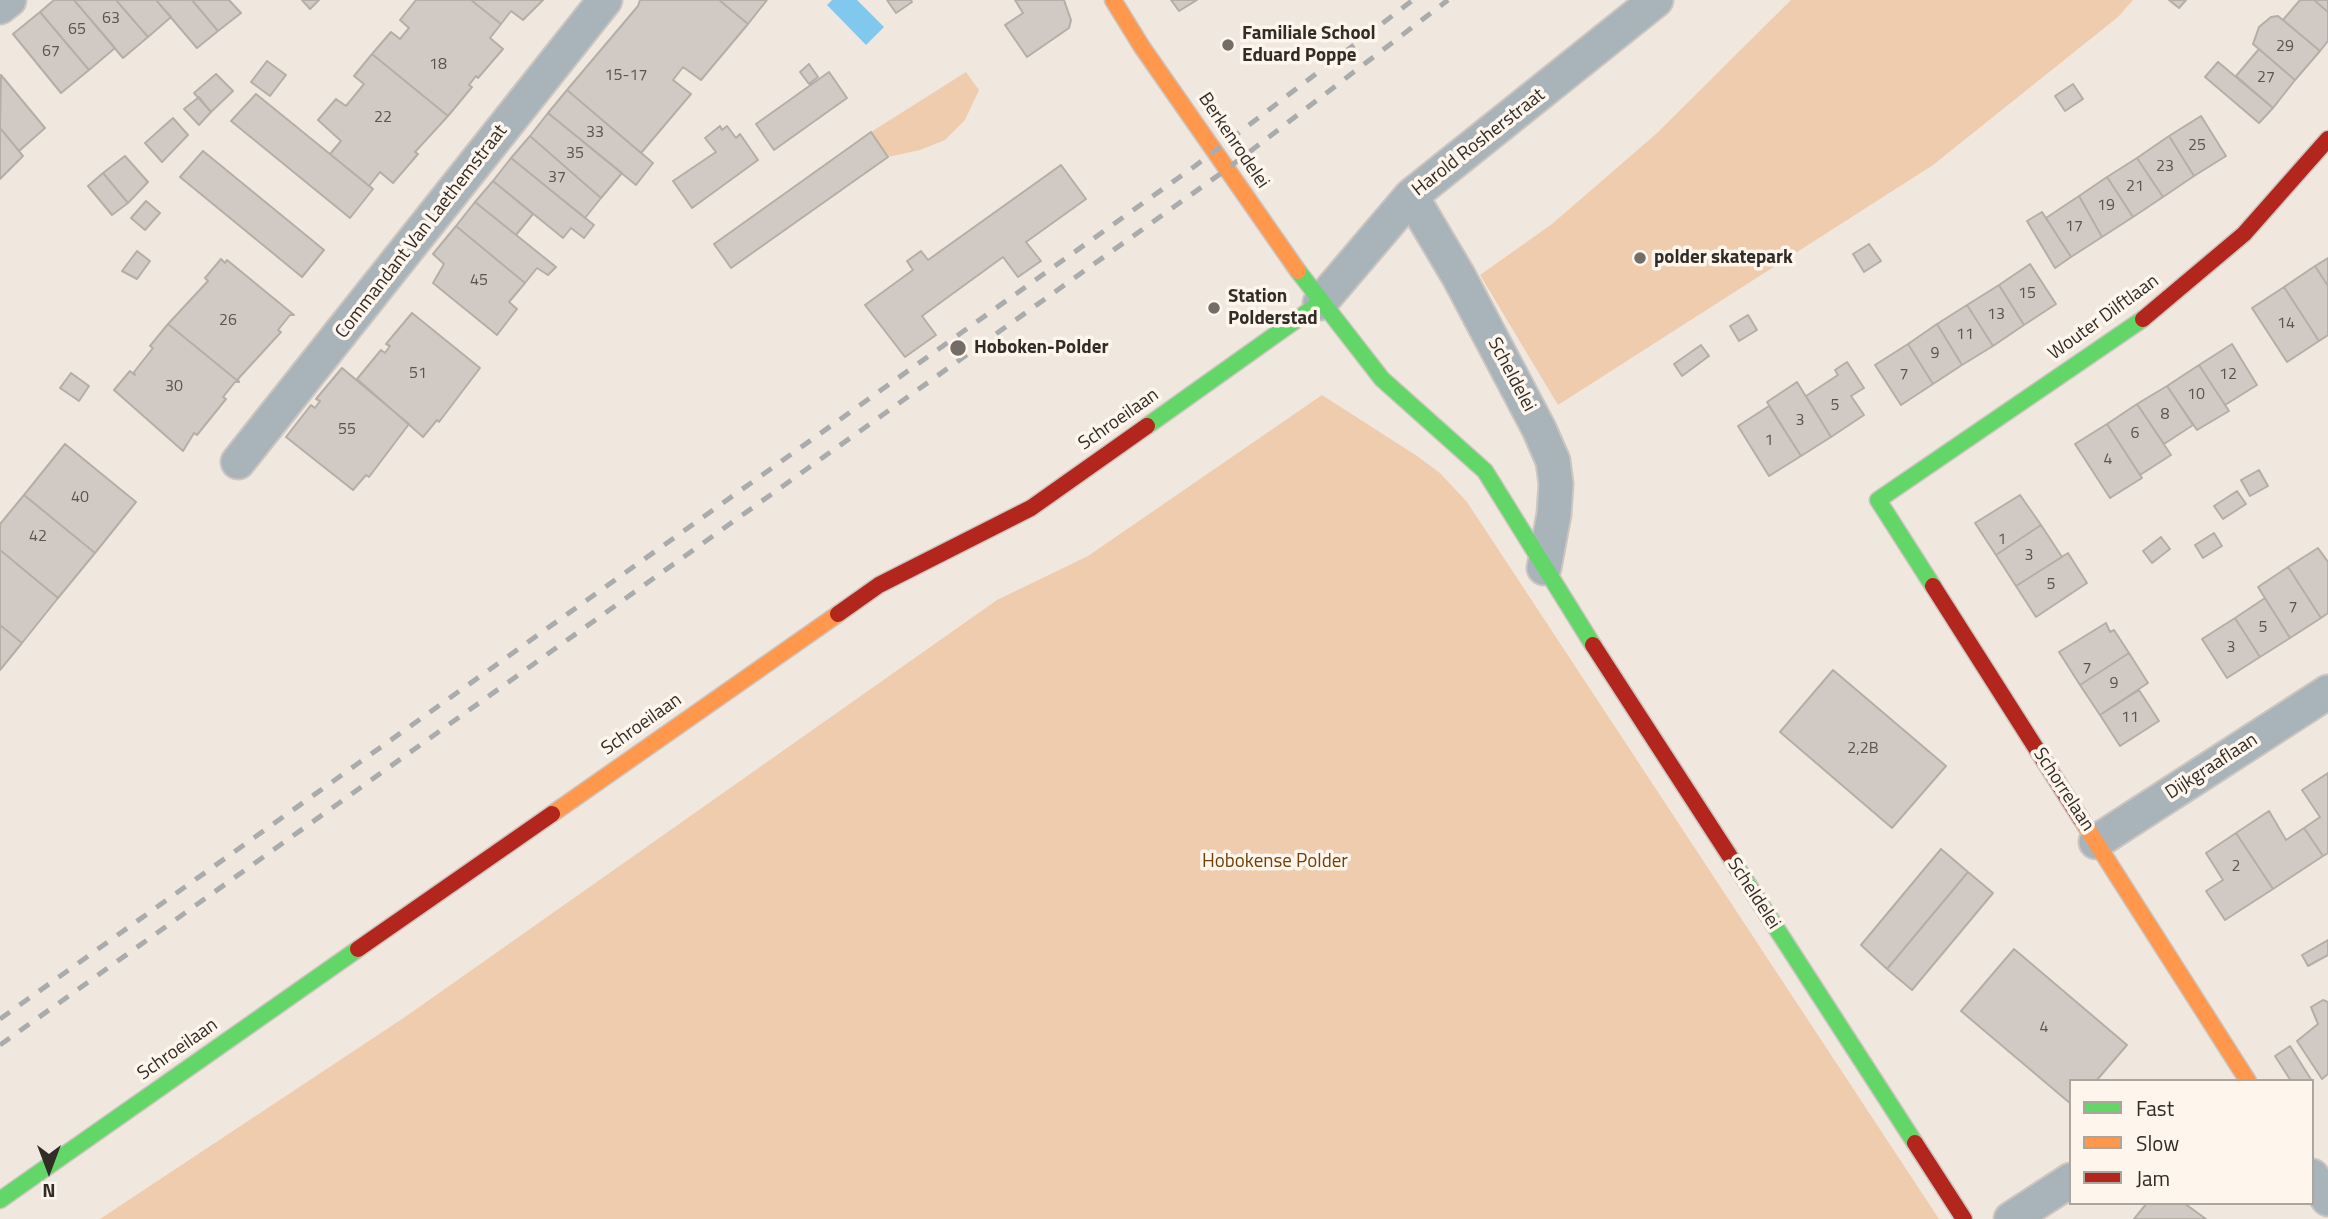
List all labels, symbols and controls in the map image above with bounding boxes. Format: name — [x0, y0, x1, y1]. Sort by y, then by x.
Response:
house number: 63 — [102, 9, 120, 29]
house number: 65 — [68, 20, 86, 40]
place label: Familiale School Eduard Poppe — [1242, 23, 1376, 67]
marker: Familiale School Eduard Poppe — [1220, 37, 1236, 53]
house number: 29 — [2276, 37, 2294, 57]
house number: 67 — [42, 42, 60, 62]
house number: 18 — [429, 55, 447, 75]
house number: 15-17 — [605, 66, 647, 86]
house number: 27 — [2257, 68, 2275, 88]
street label: Harold Rosherstraat — [1408, 84, 1550, 202]
street label: Berkenrodelei — [1193, 89, 1273, 193]
house number: 22 — [374, 108, 392, 128]
street label: Commandant Van Laethemstraat — [331, 121, 513, 343]
house number: 33 — [586, 123, 604, 143]
house number: 25 — [2188, 136, 2206, 156]
house number: 35 — [566, 144, 584, 164]
house number: 23 — [2156, 157, 2174, 177]
house number: 37 — [548, 168, 566, 188]
house number: 21 — [2126, 177, 2144, 197]
house number: 19 — [2097, 196, 2115, 216]
house number: 17 — [2065, 217, 2083, 237]
place label: polder skatepark — [1654, 247, 1793, 269]
marker: polder skatepark — [1632, 250, 1648, 266]
street label: Wouter Dilftlaan — [2044, 270, 2164, 366]
house number: 45 — [470, 271, 488, 291]
house number: 15 — [2018, 284, 2036, 304]
place label: Station Polderstad — [1228, 286, 1318, 330]
marker: Station Polderstad — [1206, 300, 1222, 316]
house number: 13 — [1987, 305, 2005, 325]
house number: 26 — [219, 311, 237, 331]
house number: 14 — [2277, 314, 2295, 334]
house number: 11 — [1956, 325, 1974, 345]
street label: Scheldelei — [1482, 334, 1540, 416]
place label: Hoboken-Polder — [974, 337, 1108, 359]
marker: Hoboken-Polder — [948, 338, 968, 358]
house number: 9 — [1931, 344, 1939, 364]
house number: 51 — [409, 364, 427, 384]
house number: 7 — [1900, 365, 1908, 385]
house number: 12 — [2219, 365, 2237, 385]
house number: 30 — [165, 377, 183, 397]
street label: Schroeilaan — [1075, 384, 1163, 456]
house number: 10 — [2187, 385, 2205, 405]
house number: 5 — [1831, 396, 1839, 416]
house number: 8 — [2161, 405, 2169, 425]
house number: 3 — [1796, 411, 1804, 431]
house number: 55 — [338, 420, 356, 440]
house number: 6 — [2131, 424, 2139, 444]
house number: 1 — [1765, 431, 1773, 451]
house number: 4 — [2104, 450, 2112, 470]
house number: 40 — [71, 488, 89, 508]
house number: 42 — [29, 527, 47, 547]
house number: 1 — [1998, 530, 2006, 550]
house number: 3 — [2025, 546, 2033, 566]
house number: 5 — [2047, 575, 2055, 595]
house number: 7 — [2289, 598, 2297, 618]
house number: 5 — [2259, 618, 2267, 638]
house number: 3 — [2227, 638, 2235, 658]
house number: 7 — [2083, 659, 2091, 679]
house number: 9 — [2110, 674, 2118, 694]
street label: Schroeilaan — [598, 689, 686, 761]
house number: 11 — [2121, 708, 2139, 728]
street label: Dijkgraaflaan — [2162, 729, 2262, 805]
house number: 2,2B — [1847, 739, 1879, 759]
street label: Schorrelaan — [2028, 744, 2098, 836]
park label: Hobokense Polder — [1202, 851, 1348, 873]
street label: Scheldelei — [1722, 854, 1784, 934]
house number: 2 — [2232, 857, 2240, 877]
street label: Schroeilaan — [134, 1014, 222, 1086]
house number: 4 — [2040, 1018, 2048, 1038]
legend — [2069, 1079, 2314, 1205]
text: Fast — [2136, 1092, 2174, 1124]
text: Slow — [2136, 1127, 2179, 1159]
north arrow — [14, 1135, 84, 1205]
text: Jam — [2136, 1162, 2170, 1194]
text: N — [42, 1177, 56, 1206]

